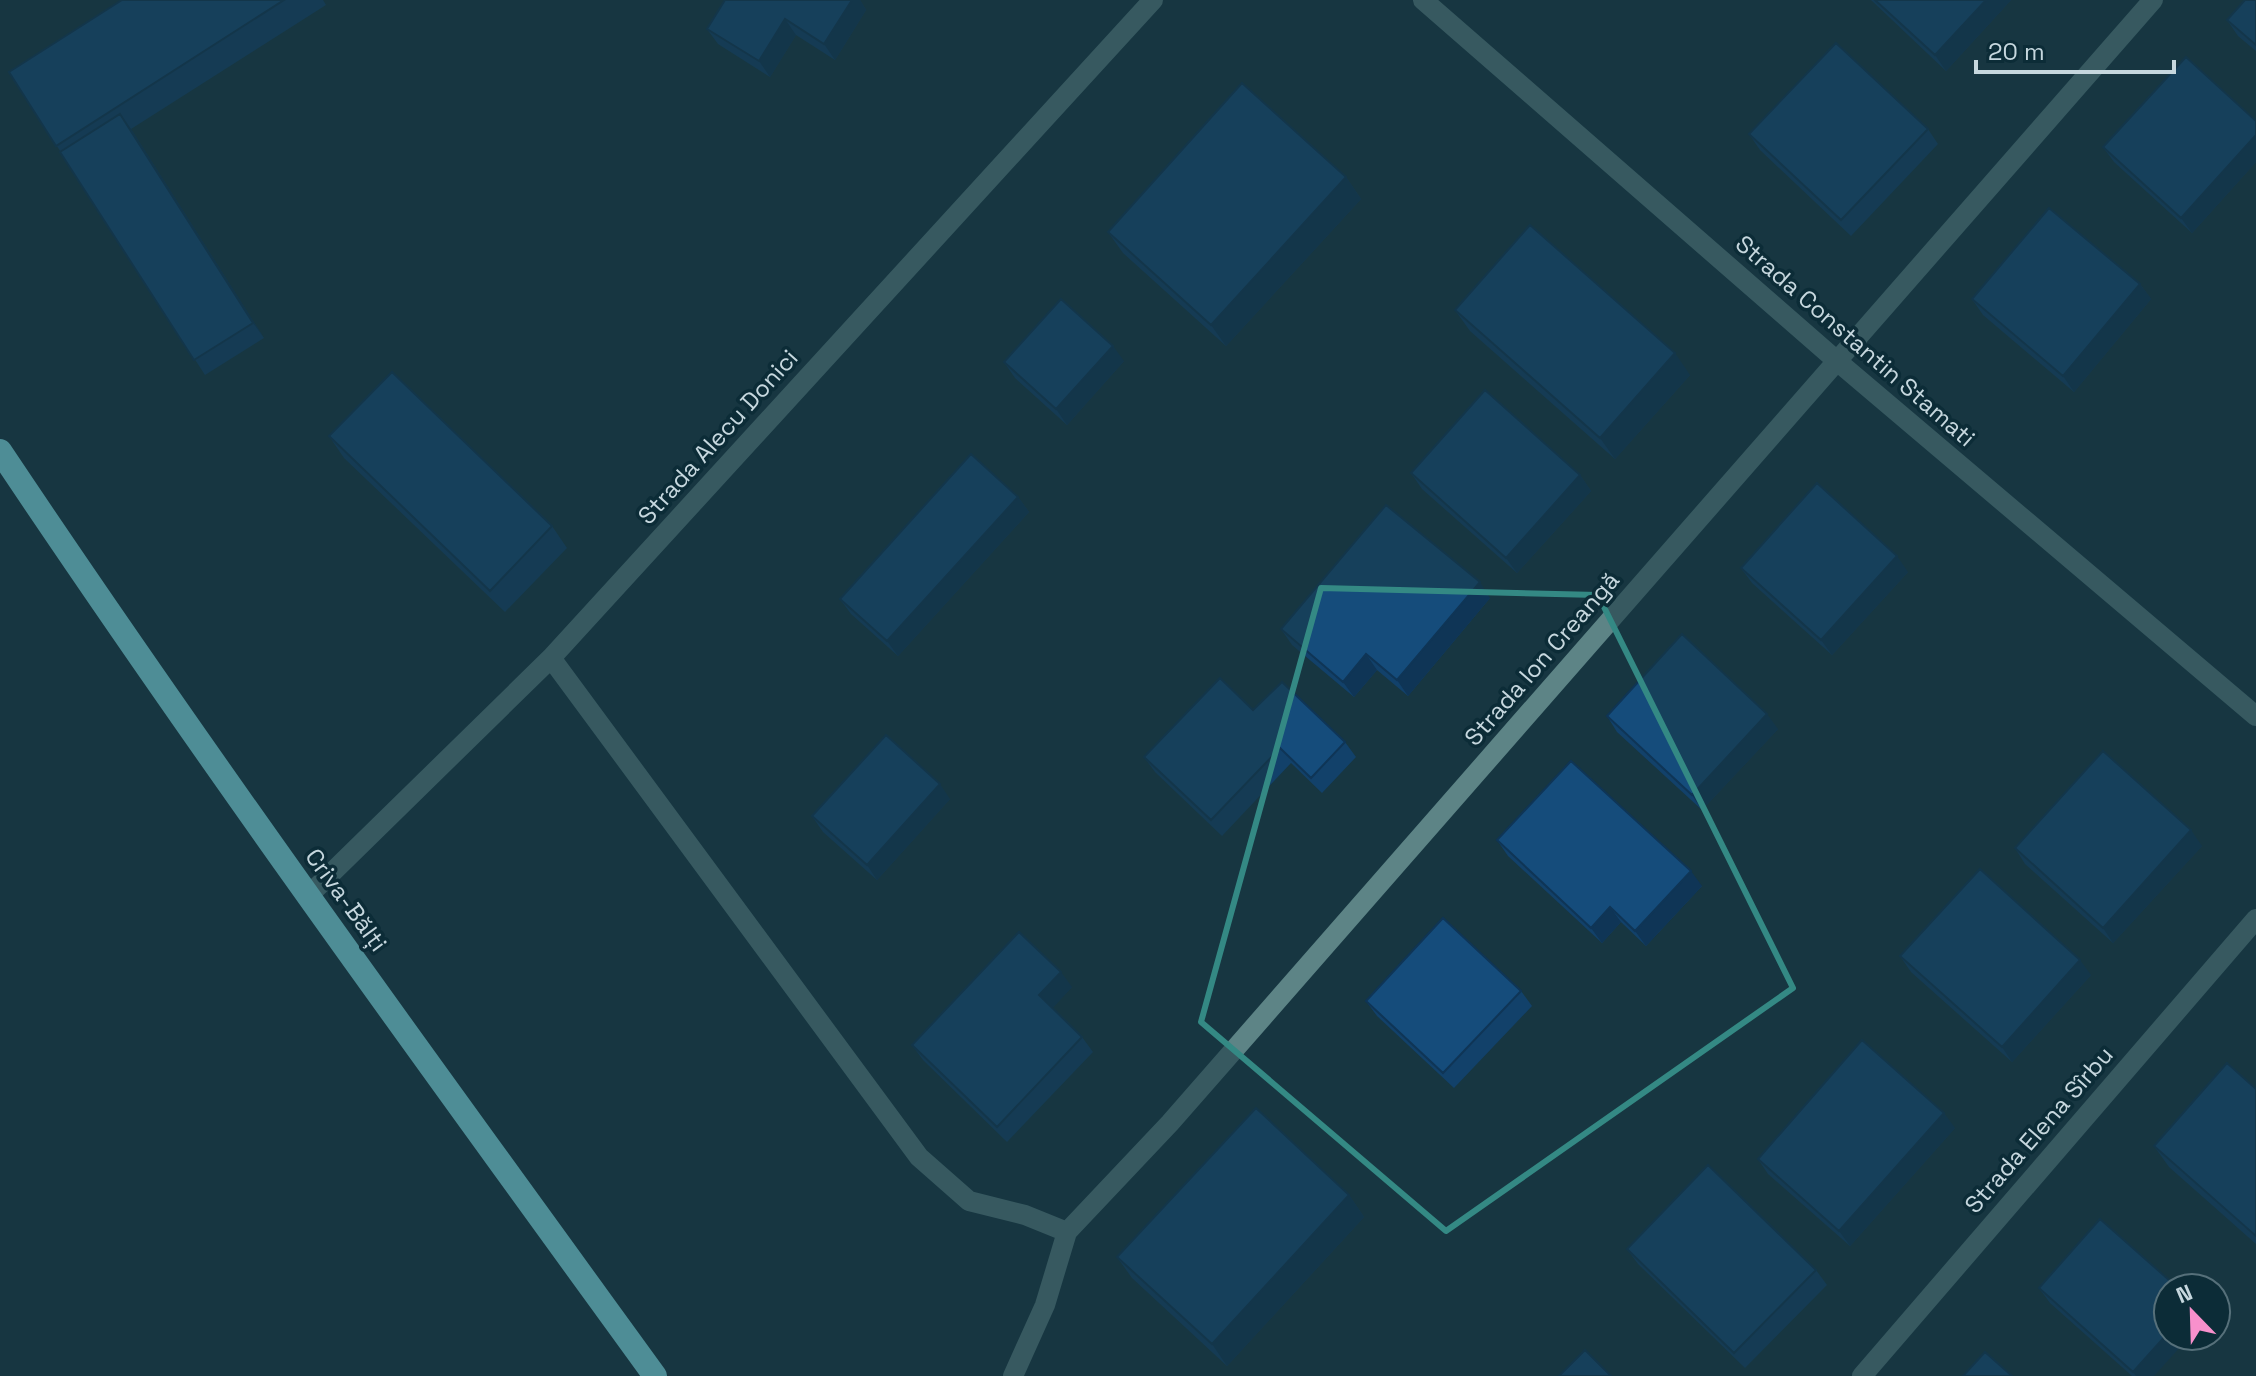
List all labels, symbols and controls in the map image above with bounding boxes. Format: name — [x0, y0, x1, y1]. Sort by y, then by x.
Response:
scale bar — [1976, 24, 2174, 74]
text: 20 m — [1988, 36, 2045, 67]
street label: Strada Constantin Stamati — [1729, 228, 1982, 453]
street label: Strada Alecu Donici — [631, 343, 804, 531]
street label: Strada Ion Creangă — [1457, 565, 1626, 752]
street label: Criva-Bălți — [299, 842, 394, 957]
street label: Strada Elena Sîrbu — [1958, 1040, 2120, 1220]
north arrow — [2152, 1272, 2232, 1352]
text: N — [2172, 1278, 2196, 1309]

